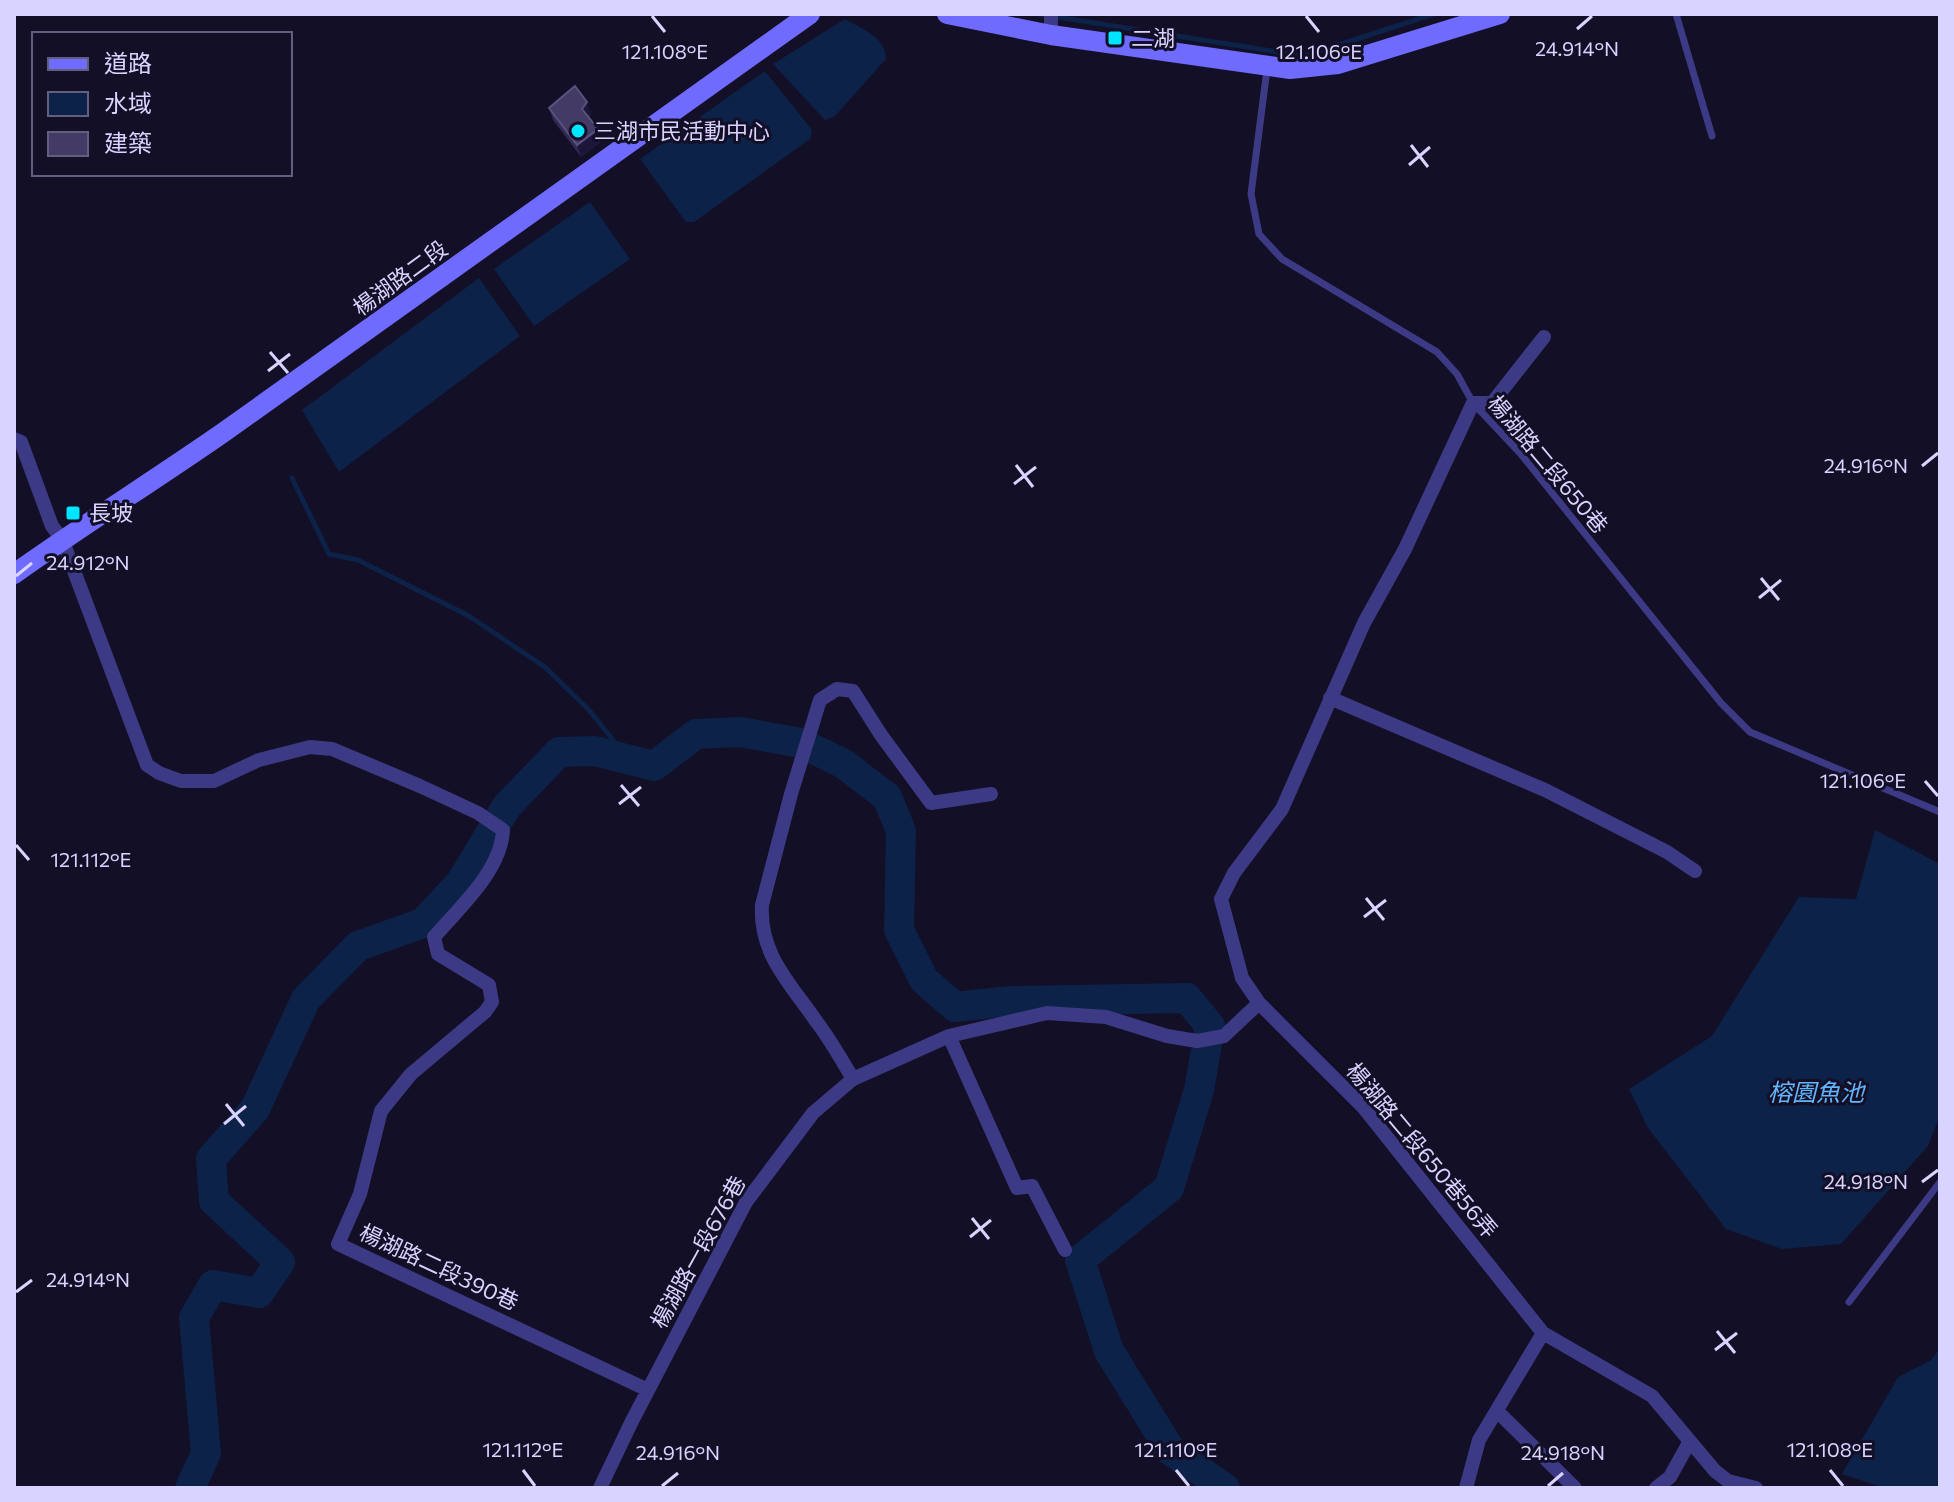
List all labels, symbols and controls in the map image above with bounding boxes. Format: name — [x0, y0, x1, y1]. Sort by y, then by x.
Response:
place label: 二湖 — [1131, 24, 1175, 51]
marker: 二湖 — [1106, 29, 1124, 47]
legend — [32, 32, 292, 176]
text: 24.914°N — [1535, 36, 1619, 60]
text: 121.108°E — [622, 39, 708, 63]
text: 121.106°E — [1276, 39, 1362, 63]
text: 道路 — [104, 48, 152, 77]
text: 水域 — [104, 88, 152, 117]
place label: 三湖市民活動中心 — [594, 117, 770, 144]
marker: 三湖市民活動中心 — [569, 122, 587, 140]
text: 建築 — [104, 128, 152, 157]
street label: 楊湖路二段 — [347, 234, 452, 321]
street label: 楊湖路二段650巷 — [1483, 389, 1614, 538]
text: 24.916°N — [1824, 453, 1908, 477]
place label: 長坡 — [89, 499, 133, 526]
marker: 長坡 — [64, 504, 82, 522]
text: 24.912°N — [46, 550, 130, 574]
text: 121.106°E — [1820, 768, 1906, 792]
text: 121.112°E — [51, 847, 132, 871]
street label: 楊湖路二段650巷56弄 — [1341, 1057, 1504, 1243]
water label: 榕園魚池 — [1768, 1077, 1867, 1106]
text: 24.918°N — [1824, 1169, 1908, 1193]
street label: 楊湖路一段676巷 — [645, 1171, 751, 1333]
street label: 楊湖路二段390巷 — [355, 1218, 523, 1315]
text: 24.914°N — [46, 1267, 130, 1291]
text: 121.112°E — [483, 1437, 564, 1461]
text: 121.110°E — [1135, 1437, 1217, 1461]
text: 121.108°E — [1787, 1437, 1873, 1461]
text: 24.916°N — [636, 1440, 720, 1464]
text: 24.918°N — [1521, 1440, 1605, 1464]

